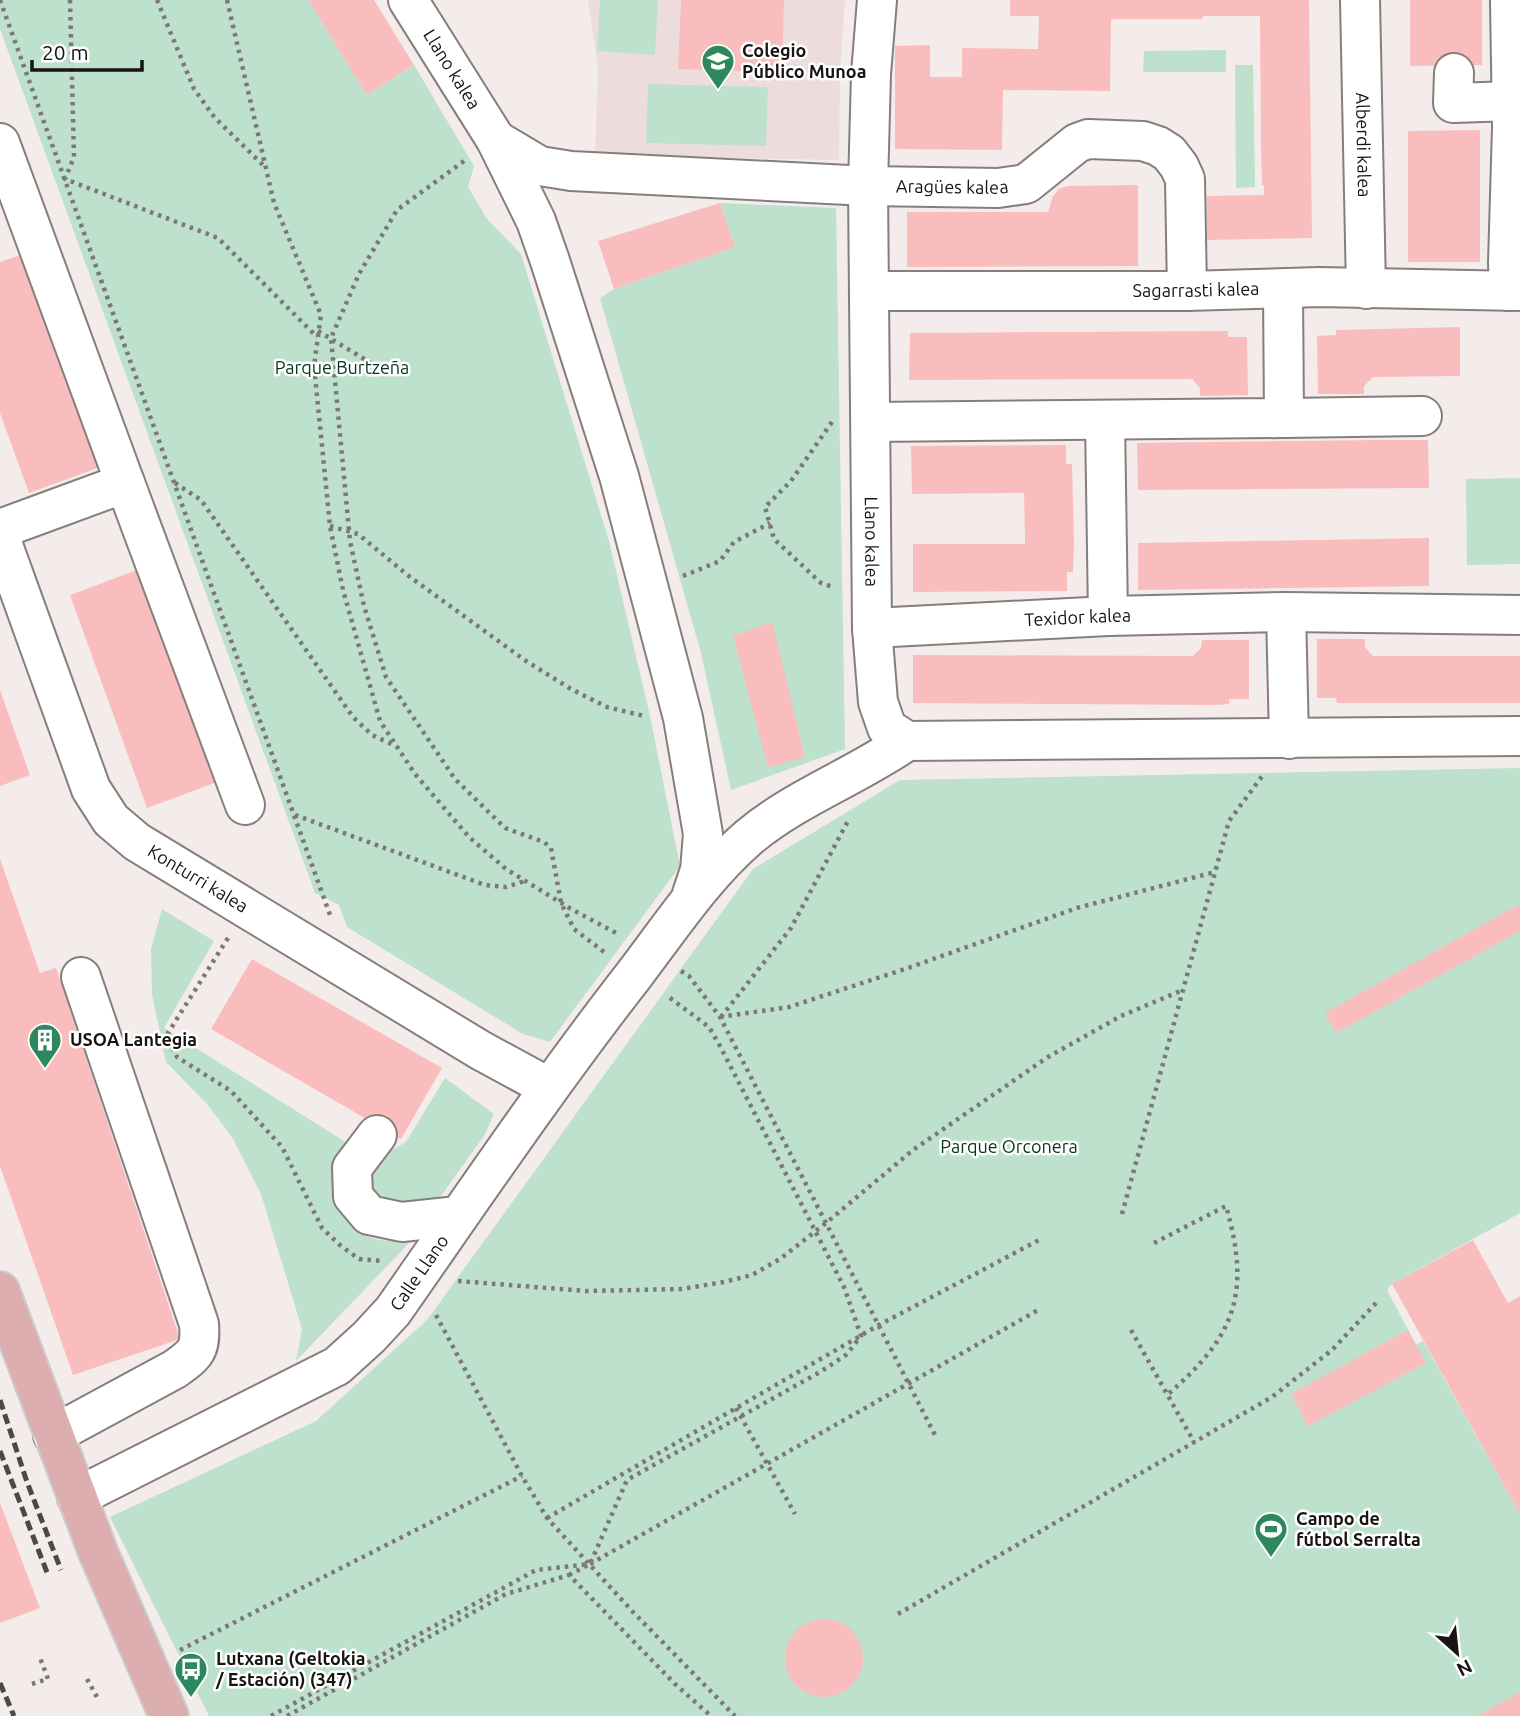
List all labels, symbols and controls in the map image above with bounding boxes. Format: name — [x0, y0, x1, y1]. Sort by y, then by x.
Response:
street label: Llano kalea — [420, 25, 485, 112]
scale bar — [32, 28, 142, 72]
text: 20 m — [42, 40, 89, 64]
place label: Colegio Público Munoa — [742, 40, 866, 81]
school or university icon: Colegio Público Munoa — [699, 42, 737, 91]
street label: Alberdi kalea — [1353, 92, 1375, 198]
street label: Aragües kalea — [896, 175, 1010, 197]
street label: Sagarrasti kalea — [1133, 278, 1260, 300]
park label: Parque Burtzeña — [275, 357, 409, 377]
street label: Llano kalea — [862, 496, 883, 587]
street label: Texidor kalea — [1024, 604, 1131, 629]
street label: Konturri kalea — [145, 840, 252, 916]
building icon: USOA Lantegia — [26, 1021, 64, 1070]
place label: USOA Lantegia — [70, 1029, 197, 1049]
park label: Parque Orconera — [940, 1136, 1078, 1156]
street label: Calle Llano — [385, 1231, 452, 1314]
place label: Campo de fútbol Serralta — [1296, 1508, 1421, 1549]
sports icon: Campo de fútbol Serralta — [1252, 1510, 1290, 1559]
north arrow — [1422, 1618, 1492, 1688]
place label: Lutxana (Geltokia / Estación) (347) — [215, 1648, 366, 1690]
bus stop icon: Lutxana (Geltokia / Estación) (347) — [172, 1650, 210, 1699]
text: N — [1453, 1655, 1476, 1681]

